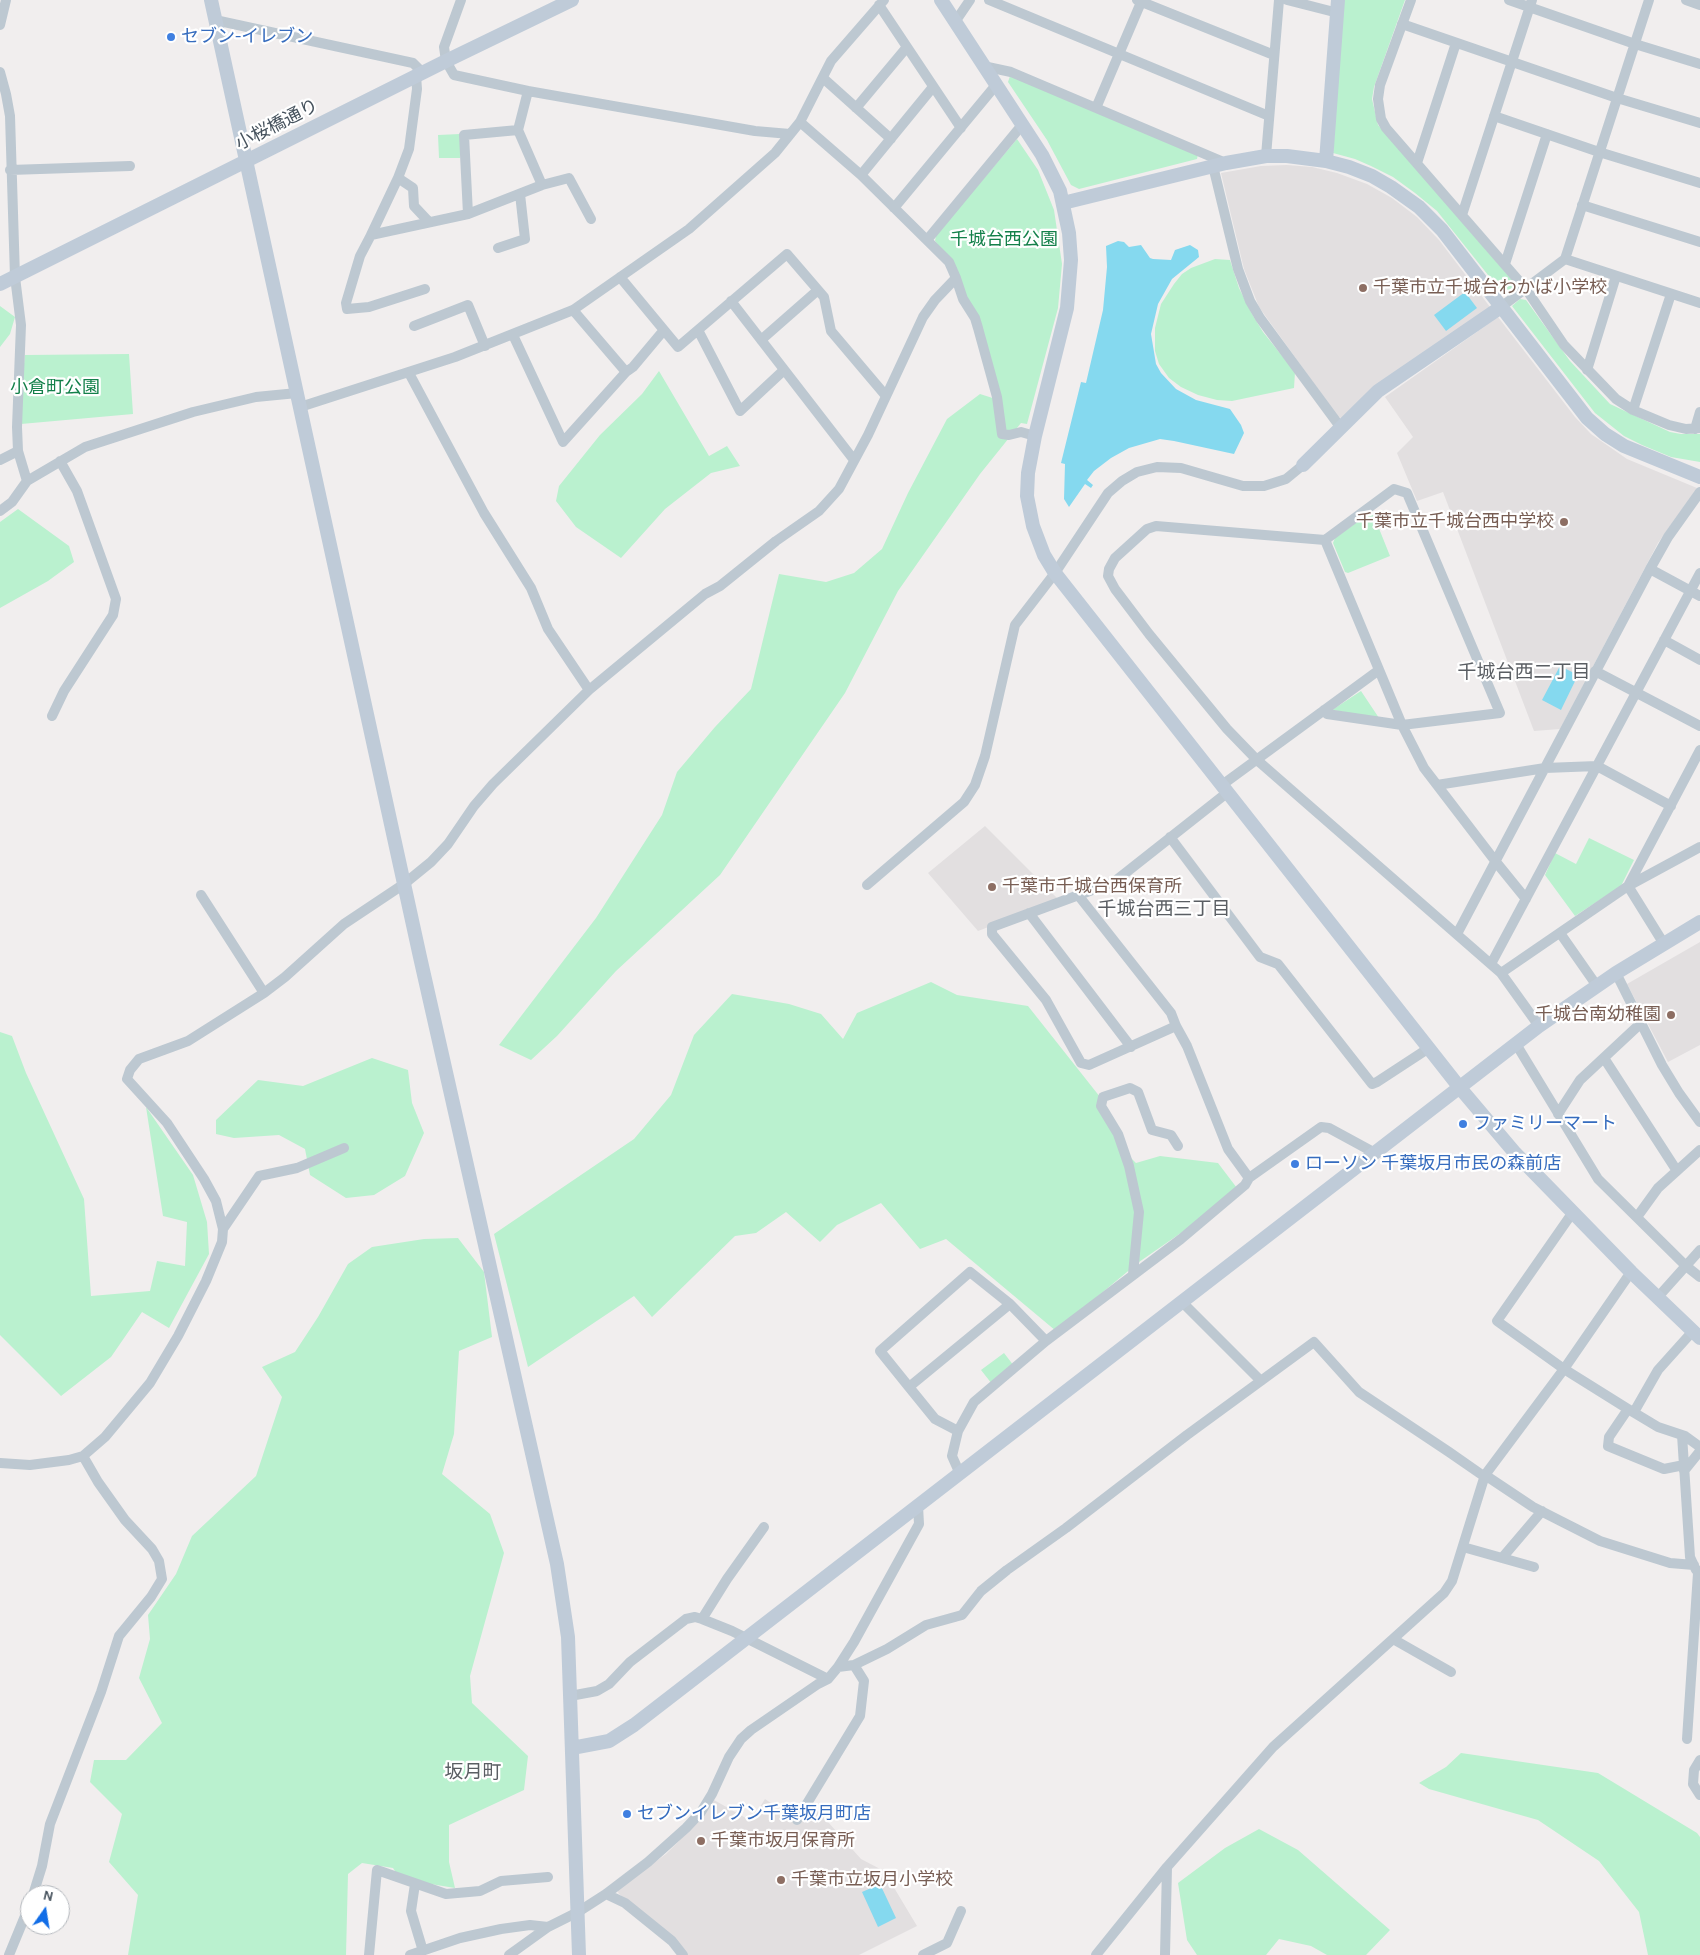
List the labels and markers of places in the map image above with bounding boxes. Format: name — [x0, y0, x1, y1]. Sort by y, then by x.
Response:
place label: セブン-イレブン — [181, 26, 313, 48]
marker: セブン-イレブン — [165, 31, 177, 43]
place label: 千葉市立千城台わかば小学校 — [1373, 277, 1607, 299]
marker: 千葉市立千城台わかば小学校 — [1357, 282, 1369, 294]
place label: 千葉市立千城台西中学校 — [1356, 511, 1554, 533]
marker: 千葉市立千城台西中学校 — [1558, 516, 1570, 528]
place label: 千葉市千城台西保育所 — [1002, 876, 1182, 898]
marker: 千葉市千城台西保育所 — [986, 881, 998, 893]
place label: 千城台南幼稚園 — [1535, 1004, 1661, 1026]
marker: 千城台南幼稚園 — [1665, 1009, 1677, 1021]
place label: ファミリーマート — [1473, 1113, 1617, 1135]
marker: ファミリーマート — [1457, 1118, 1469, 1130]
place label: ローソン 千葉坂月市民の森前店 — [1305, 1153, 1561, 1175]
marker: ローソン 千葉坂月市民の森前店 — [1289, 1158, 1301, 1170]
place label: セブンイレブン千葉坂月町店 — [637, 1803, 871, 1825]
marker: セブンイレブン千葉坂月町店 — [621, 1808, 633, 1820]
place label: 千葉市坂月保育所 — [711, 1830, 855, 1852]
marker: 千葉市坂月保育所 — [695, 1835, 707, 1847]
place label: 千葉市立坂月小学校 — [791, 1869, 953, 1891]
marker: 千葉市立坂月小学校 — [775, 1874, 787, 1886]

